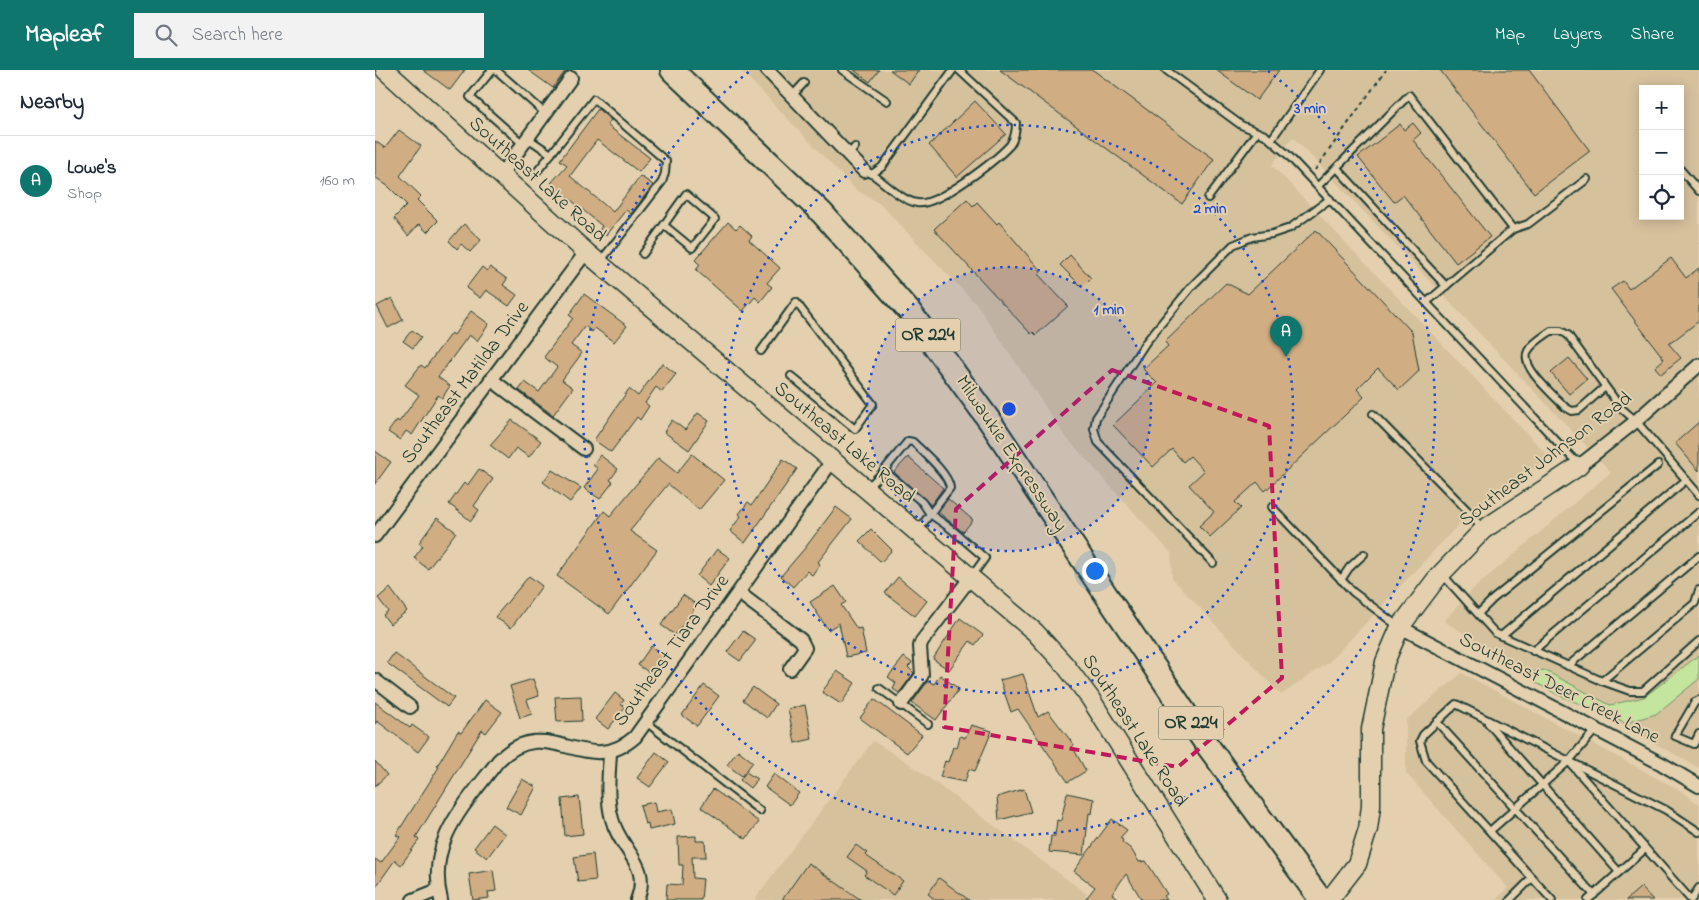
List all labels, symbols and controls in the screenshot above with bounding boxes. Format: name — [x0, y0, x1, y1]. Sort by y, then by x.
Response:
search box — [134, 13, 484, 58]
text: Mapleaf — [25, 18, 104, 53]
icon: search — [152, 21, 180, 49]
text: Search here — [192, 22, 283, 49]
text: Map — [1495, 22, 1525, 48]
text: Layers — [1553, 22, 1603, 48]
text: Share — [1631, 22, 1674, 48]
map controls — [1639, 85, 1684, 220]
button: + — [1639, 85, 1684, 130]
text: Nearby — [20, 88, 84, 118]
text: 3 min — [1293, 98, 1326, 120]
street label: Southeast Lake Road — [462, 110, 612, 250]
button: − — [1639, 130, 1684, 175]
text: Lowe's — [67, 155, 117, 182]
text: A — [31, 169, 41, 193]
text: 160 m — [320, 169, 355, 193]
button: locate — [1639, 175, 1684, 220]
text: Shop — [67, 182, 102, 206]
text: 2 min — [1193, 198, 1227, 220]
street label: Southeast Matilda Drive — [395, 295, 537, 471]
text: 1 min — [1094, 299, 1125, 321]
pin: A — [1270, 316, 1302, 357]
road number: OR 224 — [895, 318, 961, 352]
street label: Milwaukie Expressway — [948, 370, 1074, 538]
street label: Southeast Lake Road — [767, 375, 921, 511]
street label: Southeast Johnson Road — [1453, 385, 1639, 535]
centre of rings — [1000, 400, 1018, 418]
your location — [1082, 558, 1108, 584]
street label: Southeast Tiara Drive — [607, 569, 737, 733]
street label: Southeast Deer Creek Lane — [1453, 626, 1665, 752]
street label: Southeast Lake Road — [1074, 649, 1194, 813]
road number: OR 224 — [1159, 706, 1223, 740]

